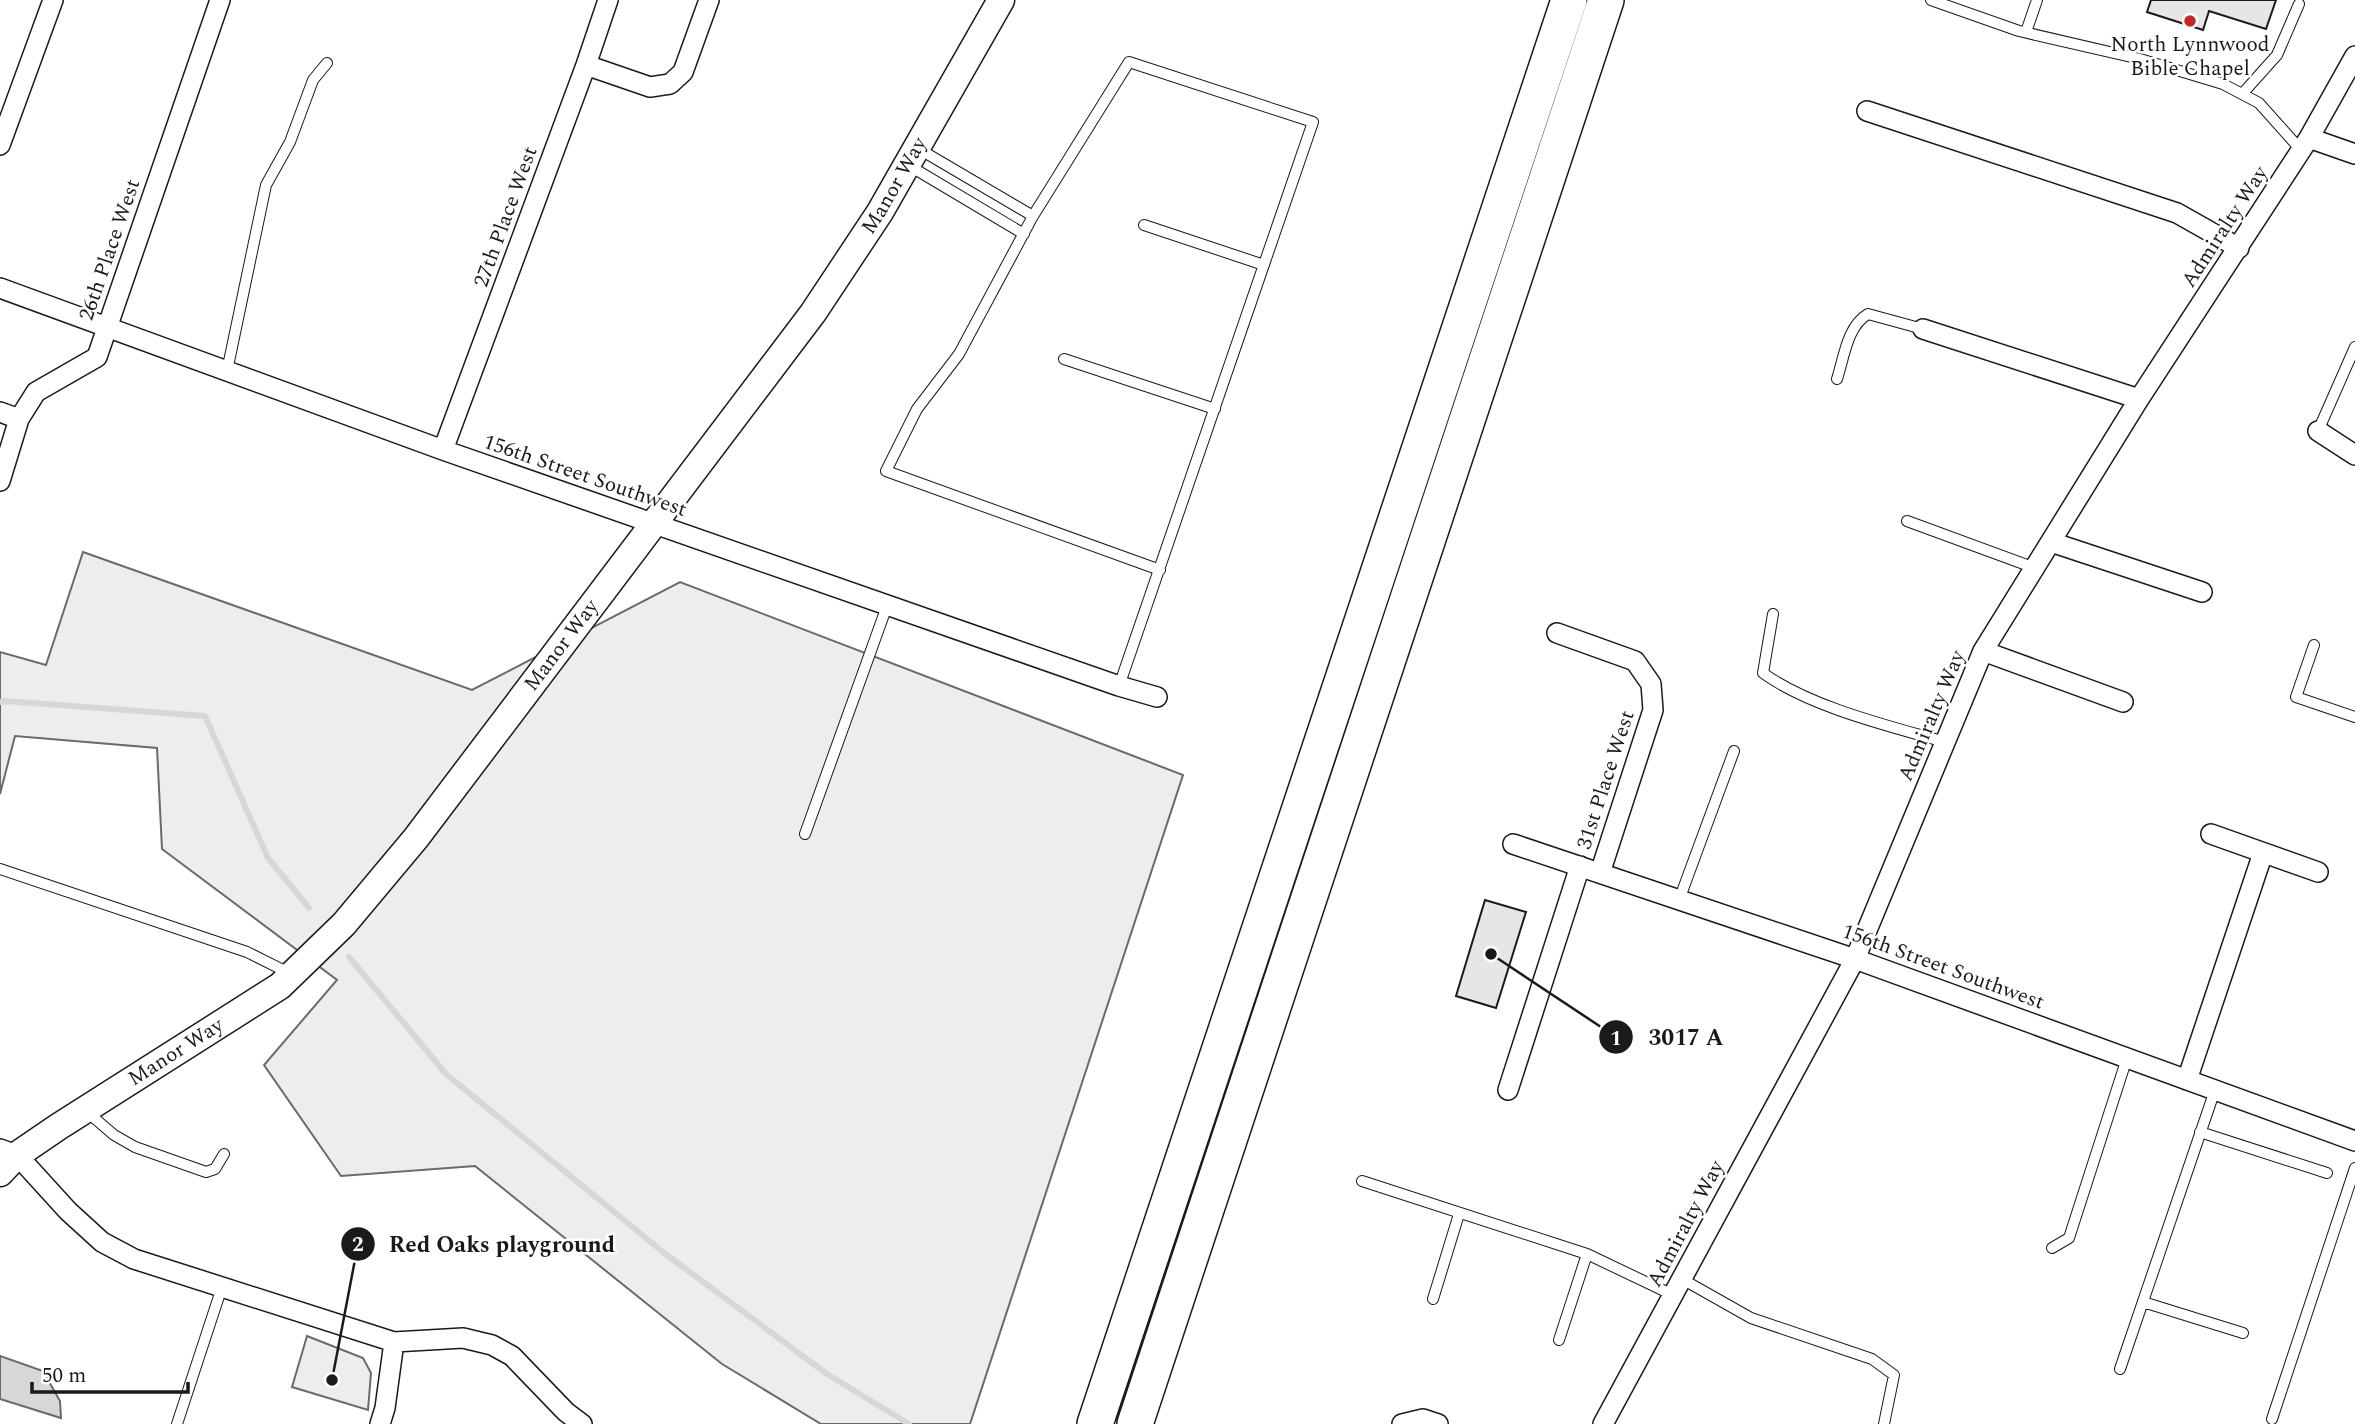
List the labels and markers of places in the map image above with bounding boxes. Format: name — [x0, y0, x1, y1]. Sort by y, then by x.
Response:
marker: North Lynnwood Bible Chapel — [2182, 13, 2198, 29]
place label: North Lynnwood Bible Chapel — [2110, 29, 2270, 85]
callout: 3017 A — [1599, 1015, 1737, 1059]
callout: Red Oaks playground — [340, 1222, 630, 1266]

